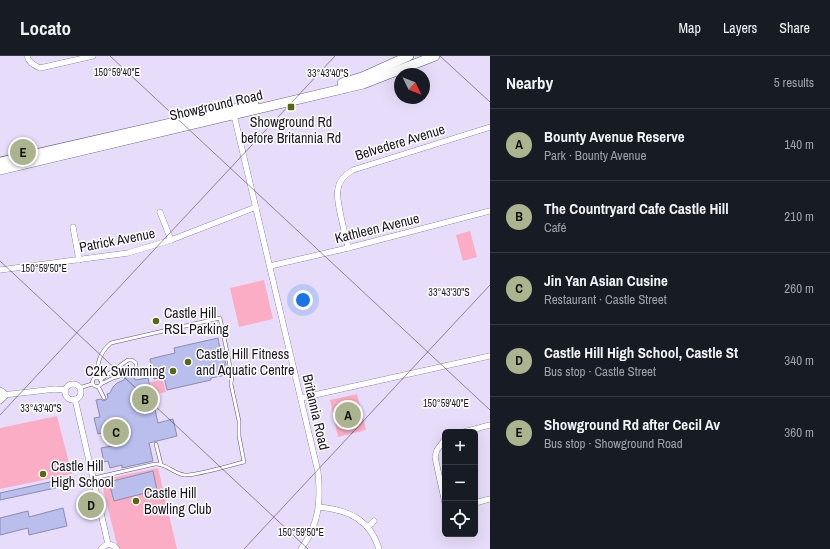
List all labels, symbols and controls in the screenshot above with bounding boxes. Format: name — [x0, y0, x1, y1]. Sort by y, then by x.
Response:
text: Locato — [20, 15, 71, 41]
text: Map — [679, 19, 701, 37]
text: Layers — [723, 19, 757, 37]
text: Share — [779, 19, 810, 37]
text: 150°59'40"E — [94, 66, 140, 79]
text: 33°43'40"S — [307, 67, 349, 80]
north arrow — [394, 68, 430, 104]
text: Nearby — [506, 71, 553, 94]
text: 5 results — [774, 74, 814, 91]
street label: Showground Road — [168, 86, 264, 124]
marker: Showground Rd before Britannia Rd — [286, 102, 296, 112]
place label: Showground Rd before Britannia Rd — [241, 113, 341, 147]
street label: Belvedere Avenue — [353, 120, 447, 164]
text: Bounty Avenue Reserve — [544, 126, 685, 147]
text: A — [515, 136, 523, 153]
text: 140 m — [784, 136, 814, 153]
pin: E — [10, 137, 36, 167]
text: Park · Bounty Avenue — [544, 147, 646, 164]
text: The Countryard Cafe Castle Hill — [544, 198, 729, 219]
text: B — [515, 208, 523, 225]
text: 210 m — [784, 208, 814, 225]
street label: Kathleen Avenue — [333, 209, 421, 247]
text: Café — [544, 219, 567, 236]
street label: Patrick Avenue — [77, 224, 157, 256]
text: 150°59'50"E — [21, 262, 67, 275]
text: Jin Yan Asian Cusine — [544, 270, 668, 291]
text: C — [515, 280, 523, 297]
text: 260 m — [784, 280, 814, 297]
text: 33°43'30"S — [428, 286, 470, 299]
your location — [293, 290, 313, 310]
text: Restaurant · Castle Street — [544, 291, 667, 308]
place label: Castle Hill RSL Parking — [164, 304, 229, 338]
marker: Castle Hill RSL Parking — [151, 316, 161, 326]
text: Castle Hill High School, Castle St — [544, 342, 738, 363]
place label: Castle Hill Fitness and Aquatic Centre — [196, 345, 294, 379]
text: D — [515, 352, 523, 369]
text: 340 m — [784, 352, 814, 369]
marker: Castle Hill Fitness and Aquatic Centre — [183, 357, 193, 367]
place label: C2K Swimming — [85, 362, 166, 380]
text: Bus stop · Castle Street — [544, 363, 656, 380]
marker: C2K Swimming — [168, 366, 178, 376]
street label: Britannia Road — [299, 372, 333, 452]
pin: B — [132, 384, 158, 414]
text: 150°59'40"E — [423, 397, 469, 410]
pin: A — [335, 400, 361, 430]
text: 33°43'40"S — [20, 402, 62, 415]
text: Showground Rd after Cecil Av — [544, 414, 720, 435]
pin: C — [103, 417, 129, 447]
text: E — [515, 424, 523, 441]
text: 360 m — [784, 424, 814, 441]
map controls — [442, 429, 478, 537]
button: + — [442, 429, 478, 465]
text: Bus stop · Showground Road — [544, 435, 683, 452]
place label: Castle Hill High School — [51, 457, 114, 491]
button: − — [442, 465, 478, 501]
marker: Castle Hill High School — [38, 469, 48, 479]
place label: Castle Hill Bowling Club — [144, 484, 212, 518]
pin: D — [78, 490, 104, 520]
marker: Castle Hill Bowling Club — [131, 496, 141, 506]
button: locate — [442, 501, 478, 537]
text: 150°59'50"E — [278, 526, 324, 539]

